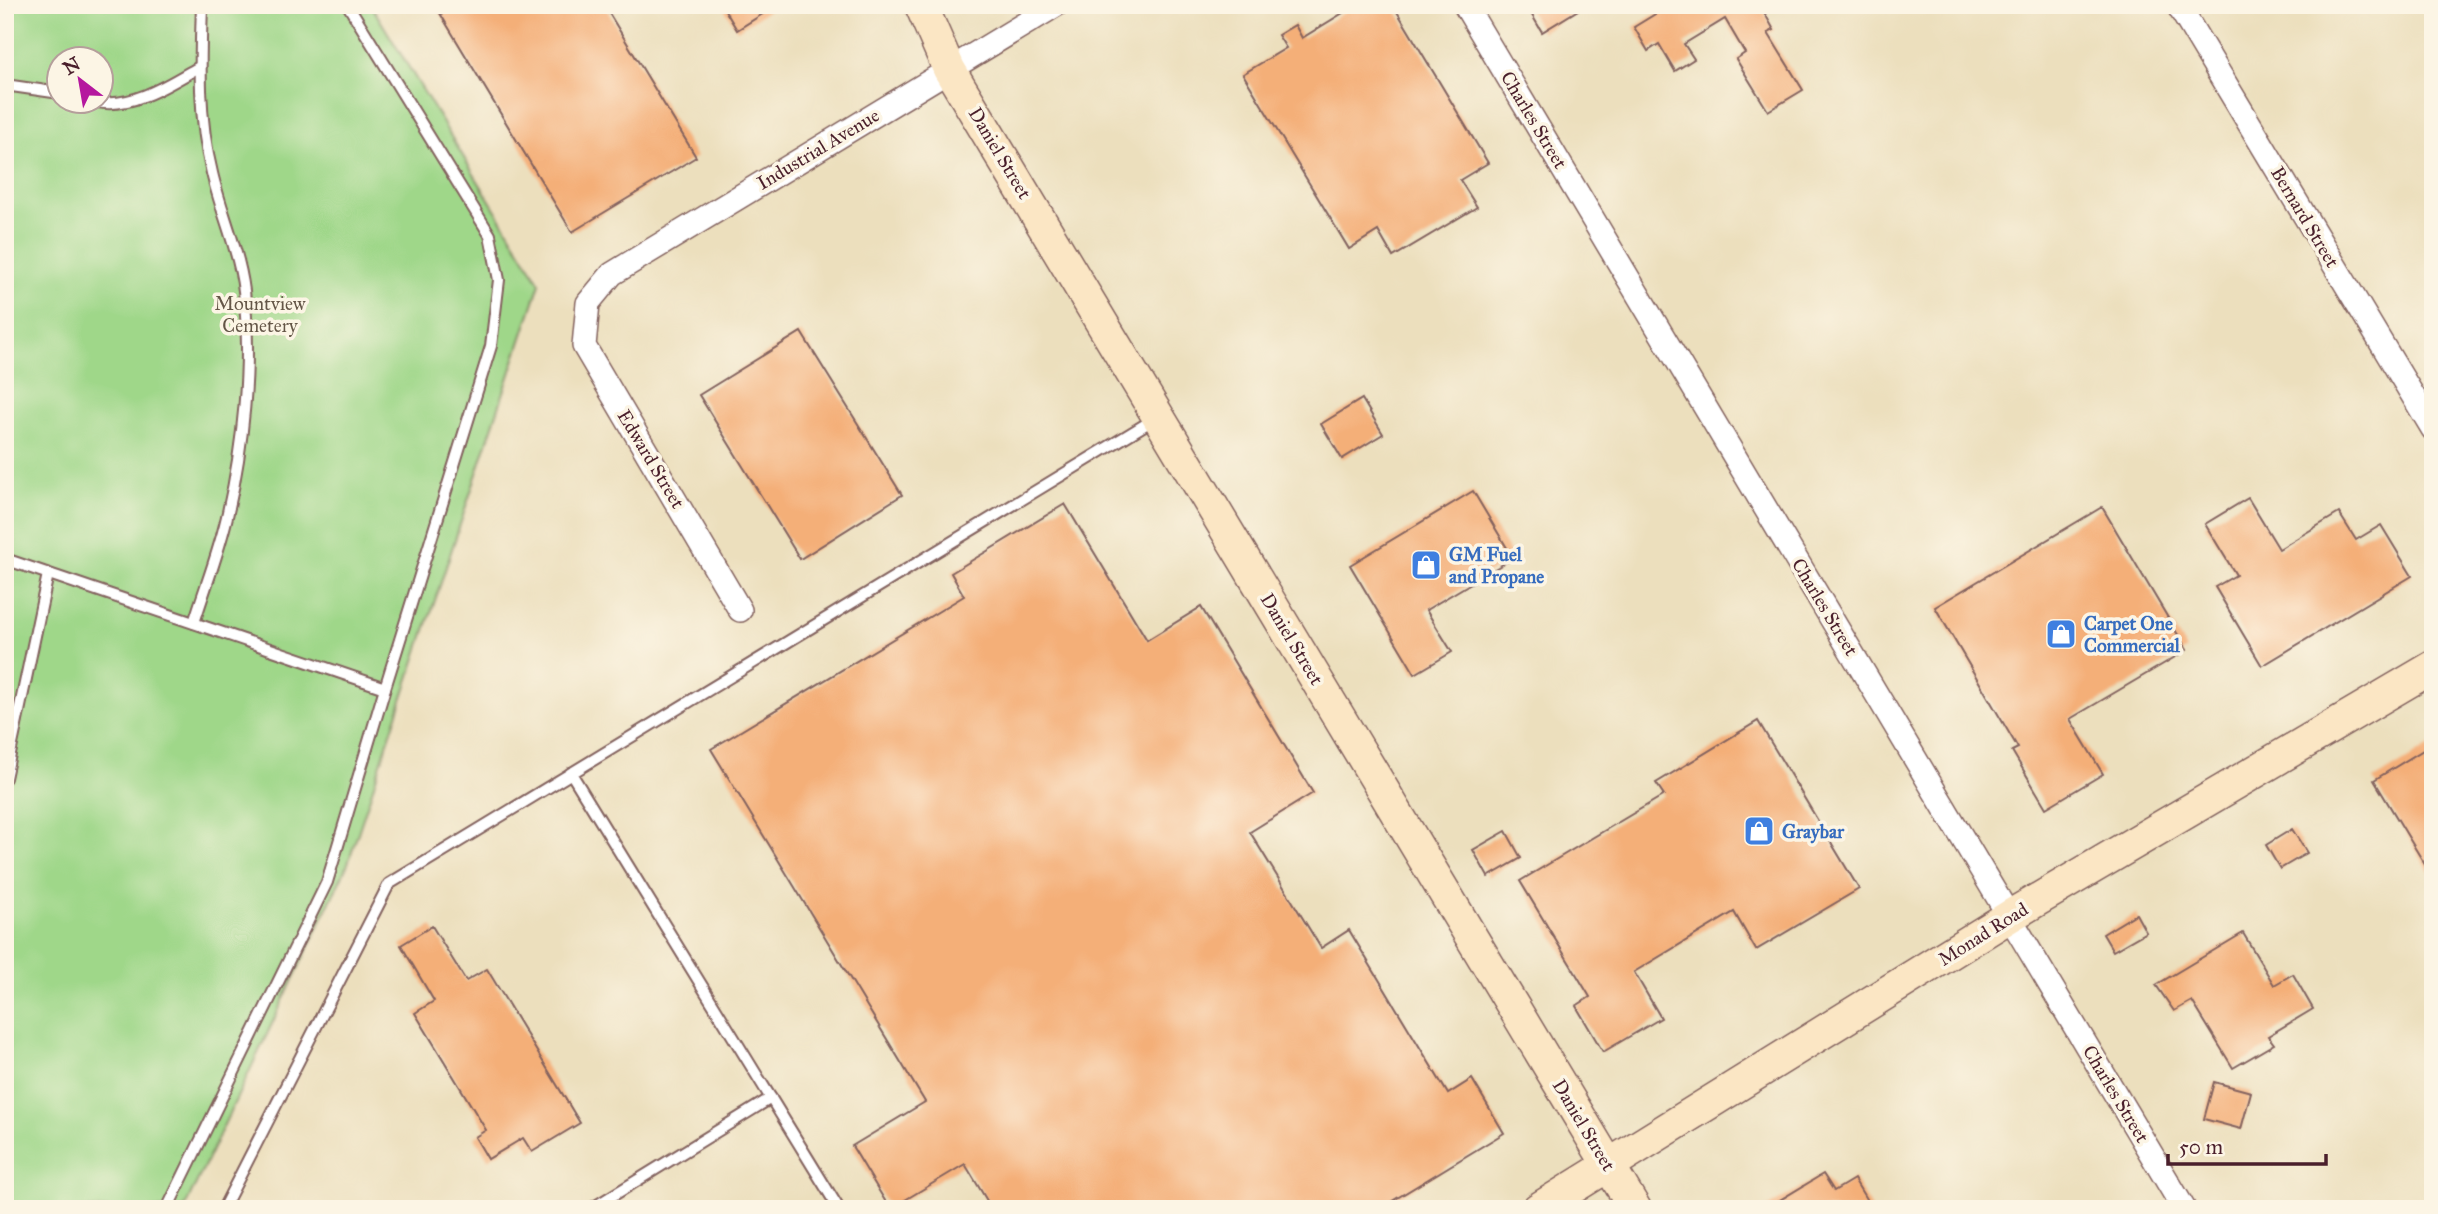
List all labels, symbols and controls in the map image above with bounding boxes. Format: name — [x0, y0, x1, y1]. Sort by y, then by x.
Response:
north arrow — [46, 46, 116, 116]
text: N — [59, 52, 84, 80]
street label: Charles Street — [1496, 67, 1572, 173]
street label: Industrial Avenue — [753, 103, 883, 194]
street label: Daniel Street — [964, 103, 1036, 203]
street label: Bernard Street — [2266, 162, 2344, 272]
park label: Mountview Cemetery — [215, 292, 306, 337]
street label: Edward Street — [612, 405, 690, 513]
place label: GM Fuel and Propane — [1449, 543, 1544, 589]
shop icon: GM Fuel and Propane — [1409, 548, 1443, 582]
street label: Charles Street — [1787, 554, 1863, 660]
street label: Daniel Street — [1256, 589, 1328, 689]
place label: Carpet One Commercial — [2084, 612, 2181, 657]
shop icon: Carpet One Commercial — [2044, 617, 2078, 651]
shop icon: Graybar — [1742, 814, 1776, 848]
place label: Graybar — [1782, 820, 1845, 844]
street label: Monad Road — [1934, 897, 2033, 971]
street label: Charles Street — [2078, 1041, 2154, 1147]
street label: Daniel Street — [1548, 1075, 1620, 1175]
scale bar — [2168, 1123, 2326, 1167]
text: 50 m — [2179, 1134, 2224, 1160]

